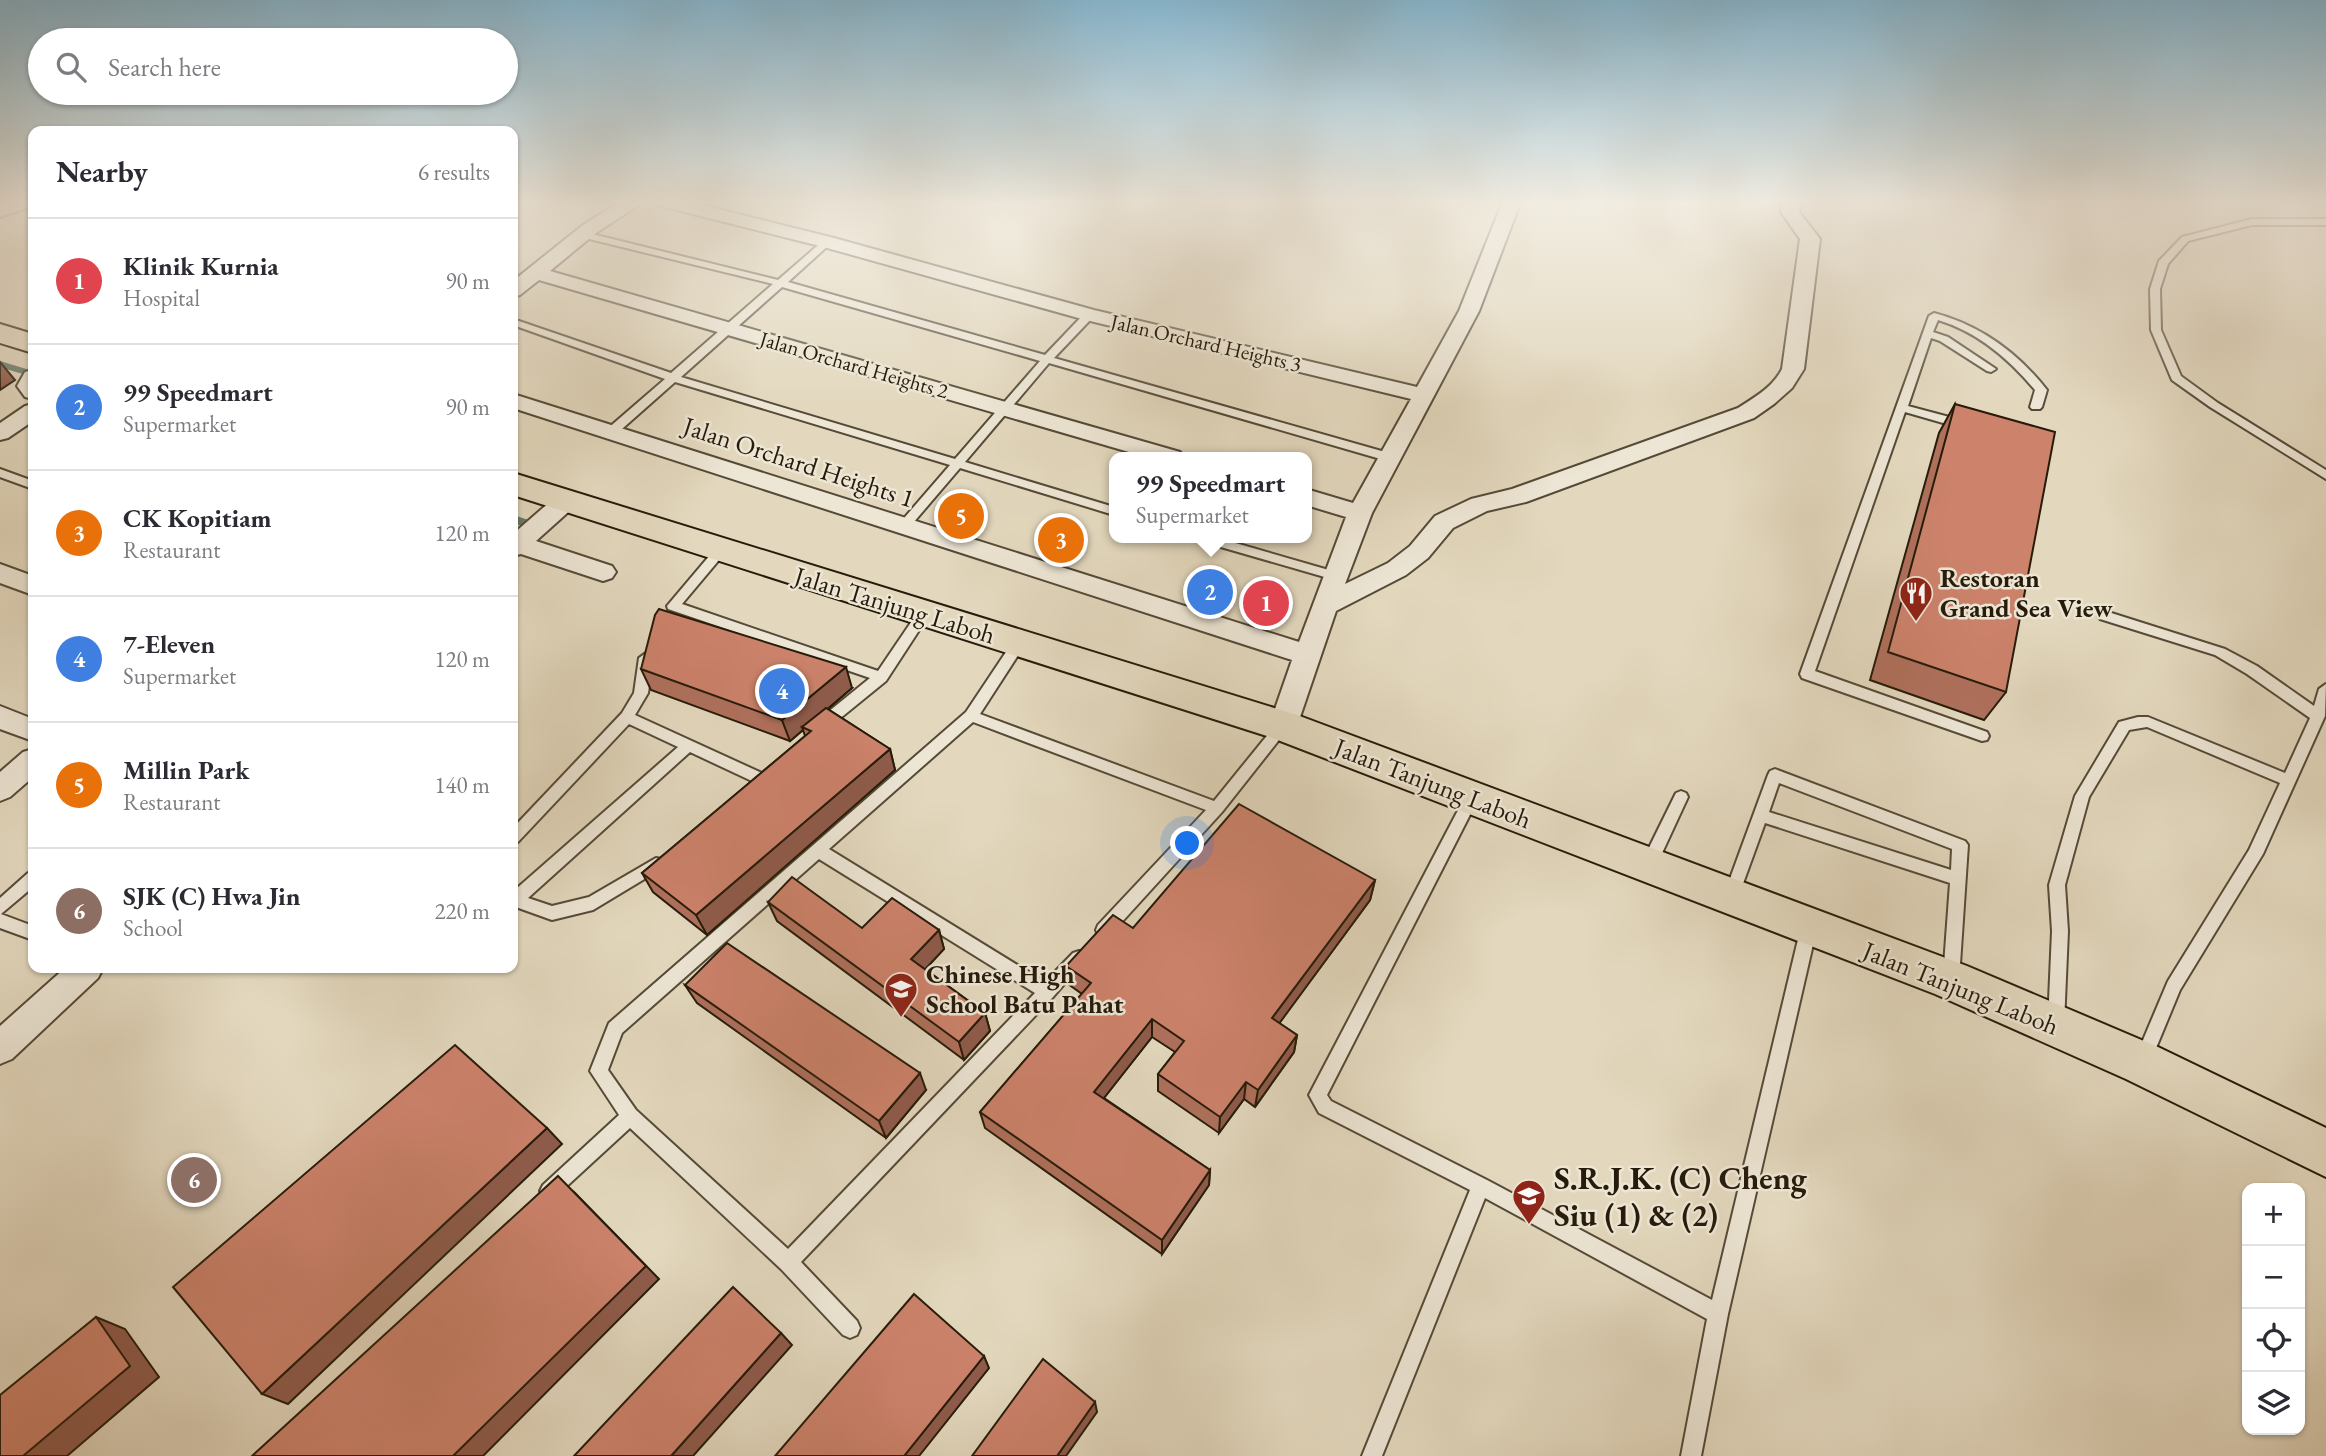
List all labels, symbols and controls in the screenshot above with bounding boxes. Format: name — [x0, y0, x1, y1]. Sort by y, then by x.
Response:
search box — [28, 28, 518, 105]
icon: search — [52, 48, 90, 86]
text: Search here — [108, 50, 221, 84]
text: Nearby — [56, 152, 148, 191]
text: 6 results — [418, 157, 490, 187]
text: Klinik Kurnia — [123, 249, 279, 283]
text: 1 — [73, 266, 85, 296]
text: 90 m — [445, 266, 490, 296]
text: Hospital — [123, 283, 200, 313]
street label: Jalan Orchard Heights 3 — [1106, 307, 1304, 378]
street label: Jalan Orchard Heights 2 — [755, 324, 951, 404]
text: 99 Speedmart — [123, 375, 273, 409]
text: 2 — [73, 392, 85, 422]
text: 90 m — [445, 392, 490, 422]
street label: Jalan Orchard Heights 1 — [677, 408, 919, 515]
text: Supermarket — [123, 409, 236, 439]
popup — [1109, 452, 1312, 543]
text: 99 Speedmart — [1136, 466, 1285, 500]
pin: 5 — [938, 490, 984, 542]
text: Supermarket — [1136, 500, 1249, 530]
text: CK Kopitiam — [123, 501, 272, 535]
pin: 3 — [1038, 514, 1084, 566]
text: 3 — [73, 518, 85, 548]
text: 120 m — [434, 518, 490, 548]
text: Restaurant — [123, 535, 221, 565]
street label: Jalan Tanjung Laboh — [789, 558, 1000, 652]
place label: Restoran Grand Sea View — [1940, 561, 2113, 625]
pin: 2 — [1187, 566, 1233, 618]
restaurant icon: Restoran Grand Sea View — [1897, 574, 1935, 623]
pin: 1 — [1243, 577, 1289, 629]
text: 7-Eleven — [123, 627, 215, 661]
text: 4 — [73, 644, 85, 674]
text: 120 m — [434, 644, 490, 674]
text: Supermarket — [123, 661, 236, 691]
pin: 4 — [759, 665, 805, 717]
street label: Jalan Tanjung Laboh — [1328, 729, 1536, 836]
text: Millin Park — [123, 753, 249, 787]
text: 5 — [73, 770, 85, 800]
text: 140 m — [434, 770, 490, 800]
text: Restaurant — [123, 787, 221, 817]
your location — [1170, 826, 1204, 860]
text: SJK (C) Hwa Jin — [123, 879, 300, 913]
text: 6 — [73, 896, 85, 926]
text: 220 m — [434, 896, 490, 926]
text: School — [123, 913, 183, 943]
street label: Jalan Tanjung Laboh — [1856, 932, 2064, 1043]
place label: Chinese High School Batu Pahat — [926, 957, 1124, 1021]
school or university icon: Chinese High School Batu Pahat — [882, 970, 920, 1019]
pin: 6 — [171, 1154, 217, 1206]
place label: S.R.J.K. (C) Cheng Siu (1) & (2) — [1554, 1157, 1808, 1236]
school or university icon: S.R.J.K. (C) Cheng Siu (1) & (2) — [1510, 1177, 1548, 1226]
map controls — [2242, 1183, 2305, 1435]
button: + — [2242, 1183, 2305, 1246]
button: − — [2242, 1246, 2305, 1309]
button: locate — [2242, 1309, 2305, 1372]
button: layers — [2242, 1372, 2305, 1435]

